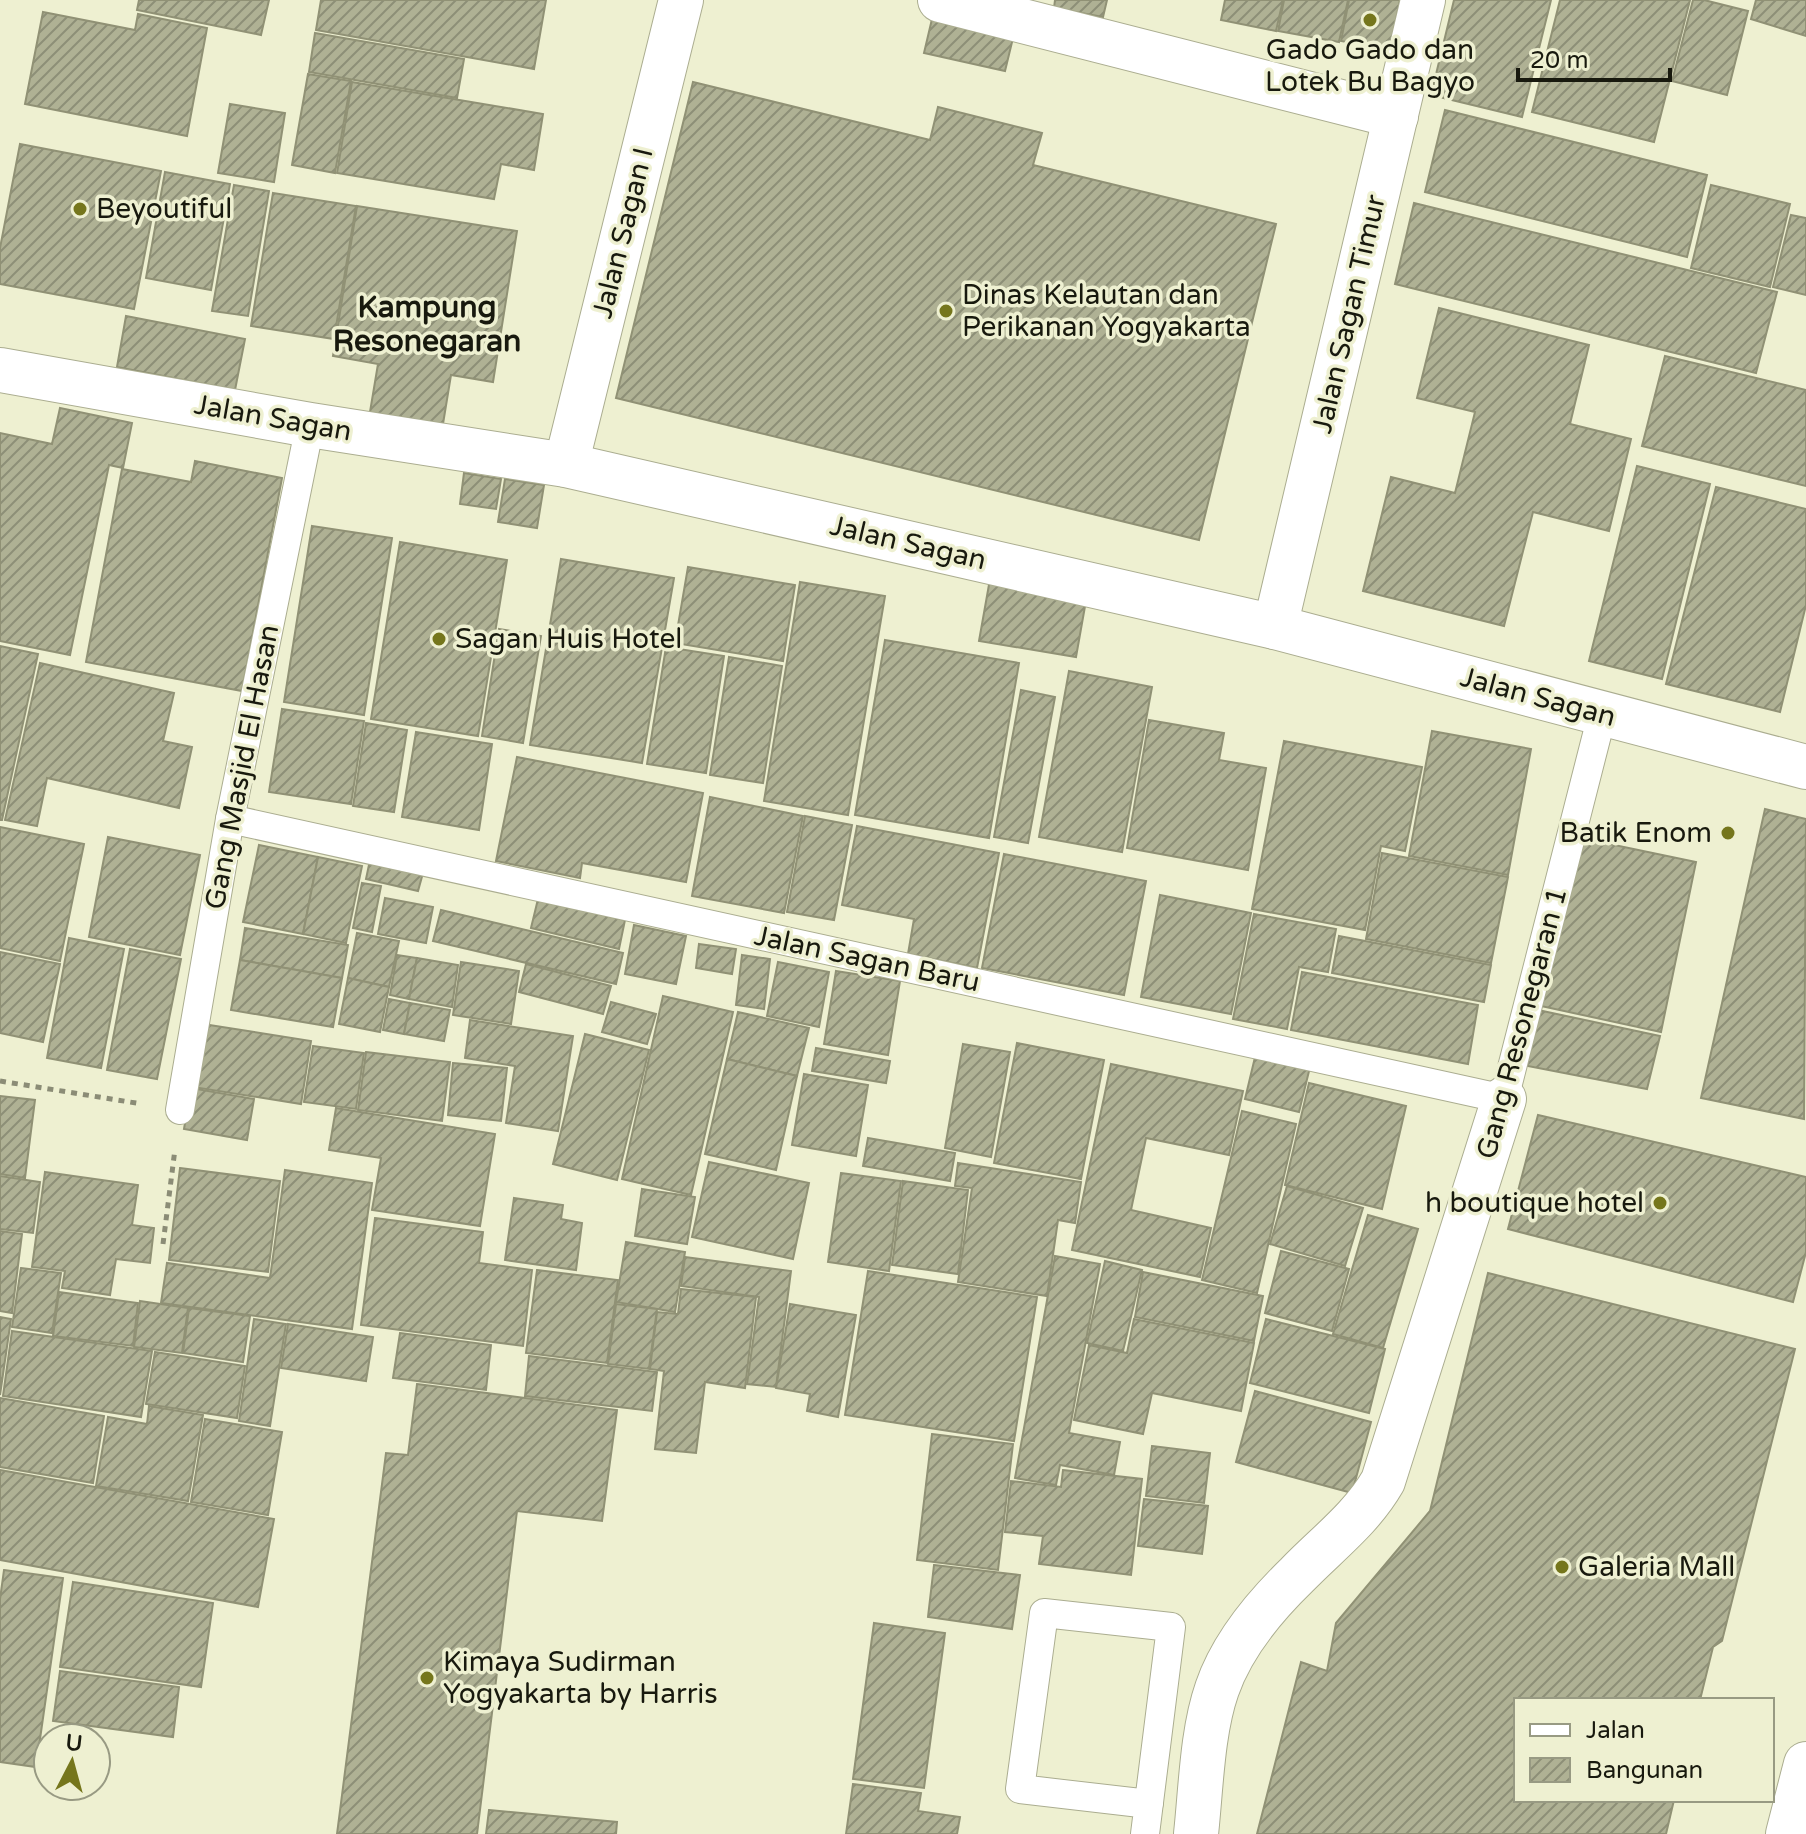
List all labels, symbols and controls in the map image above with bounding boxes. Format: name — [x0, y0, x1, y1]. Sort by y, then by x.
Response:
marker: Gado Gado dan Lotek Bu Bagyo — [1361, 11, 1379, 29]
scale bar — [1518, 32, 1670, 82]
place label: Gado Gado dan Lotek Bu Bagyo — [1265, 33, 1475, 99]
text: 20 m — [1530, 46, 1588, 75]
street label: Jalan Sagan I — [585, 144, 661, 322]
street label: Jalan Sagan Timur — [1305, 191, 1393, 437]
place label: Beyoutiful — [96, 192, 232, 226]
marker: Beyoutiful — [71, 200, 89, 218]
place label: Dinas Kelautan dan Perikanan Yogyakarta — [962, 278, 1251, 344]
district label: Kampung Resonegaran — [333, 289, 521, 360]
marker: Dinas Kelautan dan Perikanan Yogyakarta — [937, 302, 955, 320]
street label: Jalan Sagan — [192, 387, 354, 449]
street label: Jalan Sagan — [827, 509, 989, 577]
street label: Gang Masjid El Hasan — [198, 622, 286, 912]
place label: Sagan Huis Hotel — [455, 622, 682, 656]
marker: Sagan Huis Hotel — [430, 630, 448, 648]
street label: Jalan Sagan — [1457, 660, 1619, 734]
place label: Batik Enom — [1560, 816, 1712, 850]
marker: Batik Enom — [1719, 824, 1737, 842]
street label: Gang Resonegaran 1 — [1469, 883, 1575, 1163]
street label: Jalan Sagan Baru — [751, 919, 983, 999]
place label: h boutique hotel — [1425, 1186, 1644, 1220]
marker: h boutique hotel — [1651, 1194, 1669, 1212]
place label: Galeria Mall — [1578, 1550, 1735, 1584]
marker: Galeria Mall — [1553, 1558, 1571, 1576]
place label: Kimaya Sudirman Yogyakarta by Harris — [443, 1645, 718, 1711]
marker: Kimaya Sudirman Yogyakarta by Harris — [418, 1669, 436, 1687]
legend — [1514, 1698, 1774, 1802]
text: Jalan — [1586, 1716, 1645, 1745]
north arrow — [32, 1722, 112, 1802]
text: U — [64, 1729, 84, 1757]
text: Bangunan — [1586, 1756, 1703, 1785]

